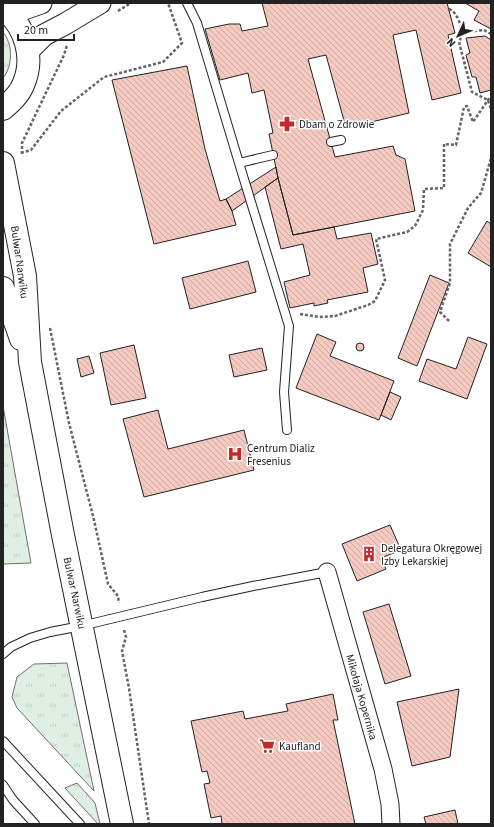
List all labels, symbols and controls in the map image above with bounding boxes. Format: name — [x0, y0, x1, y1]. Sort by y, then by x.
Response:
scale bar — [18, 16, 74, 42]
north arrow — [438, 16, 478, 56]
text: 20 m — [24, 22, 48, 39]
text: N — [443, 35, 459, 50]
pharmacy icon: Dbam o Zdrowie — [278, 115, 296, 133]
place label: Dbam o Zdrowie — [299, 117, 375, 132]
street label: Bulwar Narwiku — [7, 225, 32, 299]
place label: Centrum Dializ Fresenius — [247, 441, 315, 469]
hospital icon: Centrum Dializ Fresenius — [226, 445, 244, 463]
place label: Delegatura Okręgowej Izby Lekarskiej — [381, 541, 482, 569]
building icon: Delegatura Okręgowej Izby Lekarskiej — [360, 545, 378, 563]
street label: Bulwar Narwiku — [60, 556, 89, 630]
street label: Mikołaja Kopernika — [342, 653, 381, 742]
supermarket icon: Kaufland — [258, 737, 276, 755]
place label: Kaufland — [279, 739, 321, 754]

